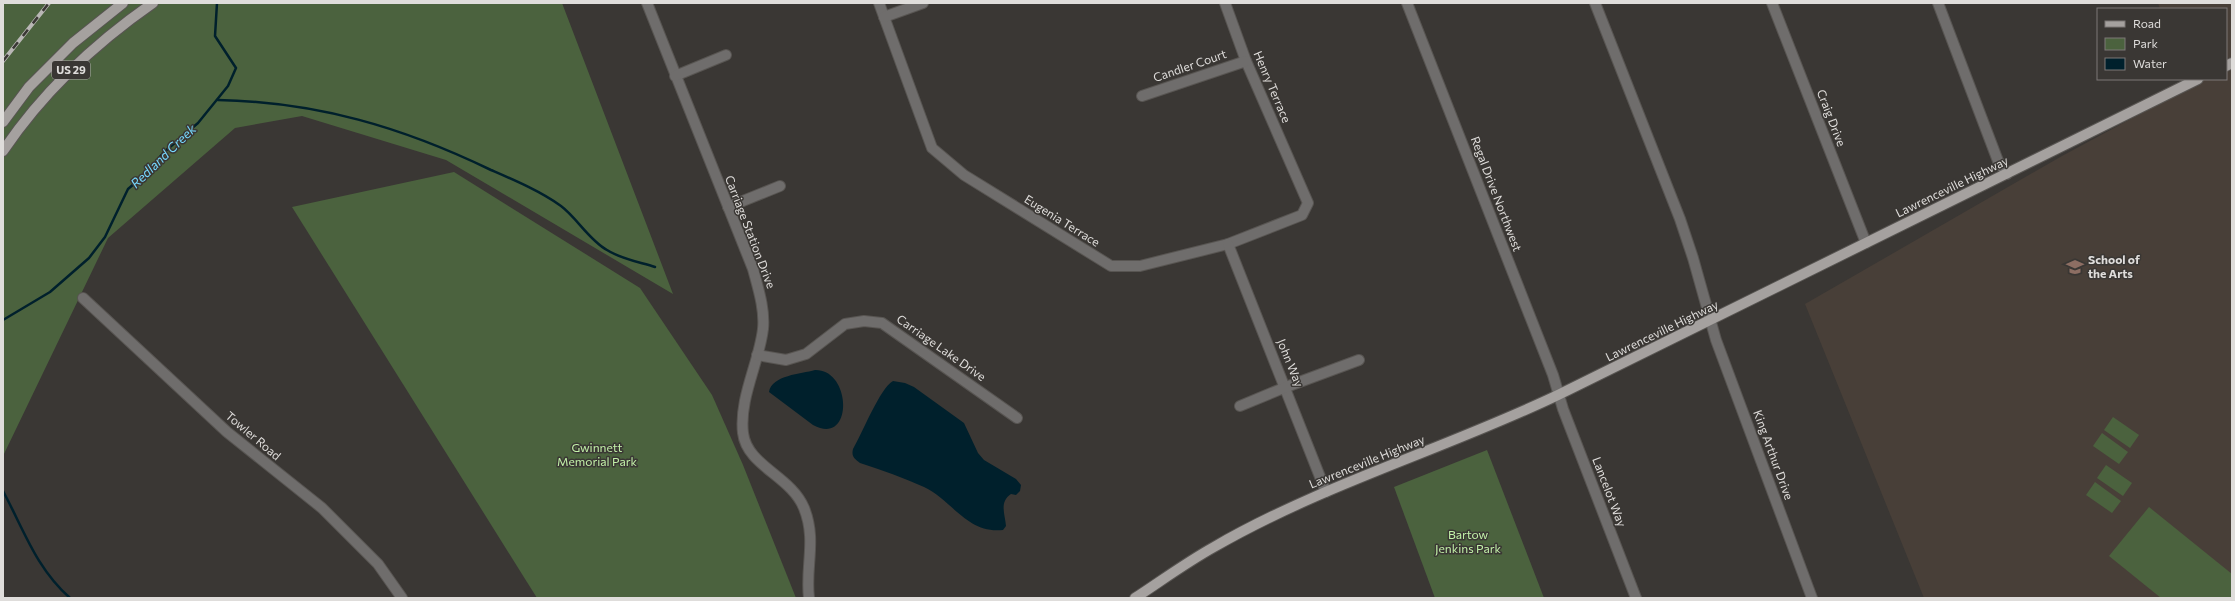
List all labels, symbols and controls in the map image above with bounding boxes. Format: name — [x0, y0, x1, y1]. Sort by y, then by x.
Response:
legend — [2097, 8, 2227, 80]
text: Road — [2133, 16, 2161, 30]
text: Park — [2133, 36, 2159, 50]
street label: Candler Court — [1151, 46, 1228, 84]
street label: Henry Terrace — [1252, 49, 1294, 125]
text: Water — [2133, 56, 2167, 70]
road number: US 29 — [52, 61, 90, 79]
street label: Craig Drive — [1815, 87, 1849, 148]
water label: Redland Creek — [127, 120, 200, 191]
street label: Regal Drive Northwest — [1469, 134, 1525, 253]
street label: Lawrenceville Highway — [1893, 153, 2010, 219]
street label: Carriage Station Drive — [723, 173, 779, 290]
street label: Eugenia Terrace — [1022, 191, 1103, 249]
place label: School of the Arts — [2088, 252, 2140, 280]
school or university icon: School of the Arts — [2065, 257, 2085, 277]
street label: Lawrenceville Highway — [1603, 297, 1720, 363]
street label: Carriage Lake Drive — [894, 311, 989, 383]
street label: John Way — [1274, 337, 1307, 389]
street label: Towler Road — [223, 408, 284, 462]
street label: King Arthur Drive — [1751, 408, 1797, 501]
street label: Lawrenceville Highway — [1307, 431, 1427, 491]
park label: Gwinnett Memorial Park — [557, 440, 638, 468]
street label: Lancelot Way — [1590, 455, 1630, 529]
park label: Bartow Jenkins Park — [1435, 527, 1502, 556]

